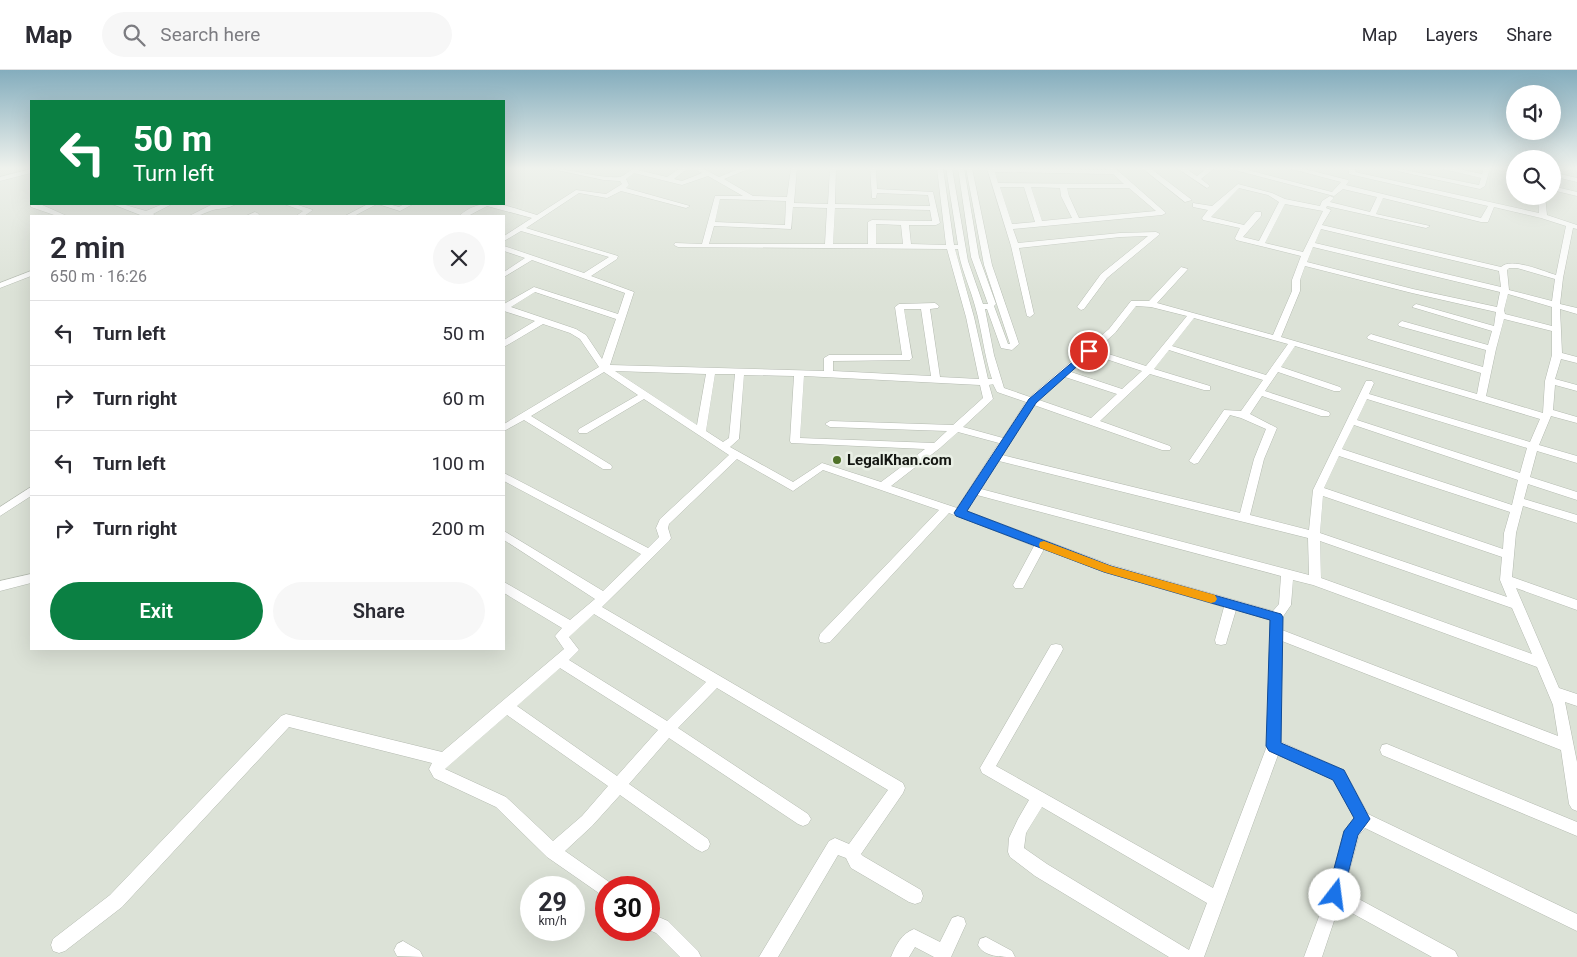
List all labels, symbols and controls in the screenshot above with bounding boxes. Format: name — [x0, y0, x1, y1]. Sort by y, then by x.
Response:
search box — [102, 12, 452, 57]
text: Map — [25, 21, 72, 49]
icon: search — [120, 21, 148, 49]
text: Search here — [160, 23, 260, 46]
text: Map — [1362, 24, 1397, 45]
text: Layers — [1425, 24, 1478, 45]
text: Share — [1506, 24, 1552, 45]
map controls — [1506, 85, 1561, 205]
button: sound — [1506, 85, 1561, 140]
text: 50 m — [133, 119, 212, 160]
icon: left — [50, 120, 115, 185]
button: search — [1506, 150, 1561, 205]
text: Turn left — [133, 161, 214, 186]
text: 2 min — [50, 230, 125, 265]
button: close — [433, 232, 485, 284]
text: 650 m · 16:26 — [50, 267, 147, 286]
icon: left — [50, 319, 78, 347]
text: Turn left — [93, 322, 166, 345]
text: 50 m — [442, 322, 485, 345]
pin — [1068, 330, 1110, 372]
icon: arrive — [1075, 337, 1103, 365]
icon: right — [50, 384, 78, 412]
text: Turn right — [93, 387, 177, 410]
text: 60 m — [442, 387, 485, 410]
icon: left — [50, 449, 78, 477]
place label: LegalKhan.com — [847, 451, 952, 469]
text: Turn left — [93, 452, 166, 475]
text: 100 m — [432, 452, 485, 475]
marker: LegalKhan.com — [831, 454, 843, 466]
icon: right — [50, 514, 78, 542]
text: Turn right — [93, 517, 177, 540]
text: 200 m — [432, 517, 485, 540]
button: Exit — [50, 582, 263, 640]
button: Share — [273, 582, 485, 640]
position arrow — [1308, 868, 1360, 920]
speed limit sign: 30 — [595, 876, 660, 941]
text: 29 — [538, 888, 567, 917]
text: km/h — [538, 914, 567, 928]

